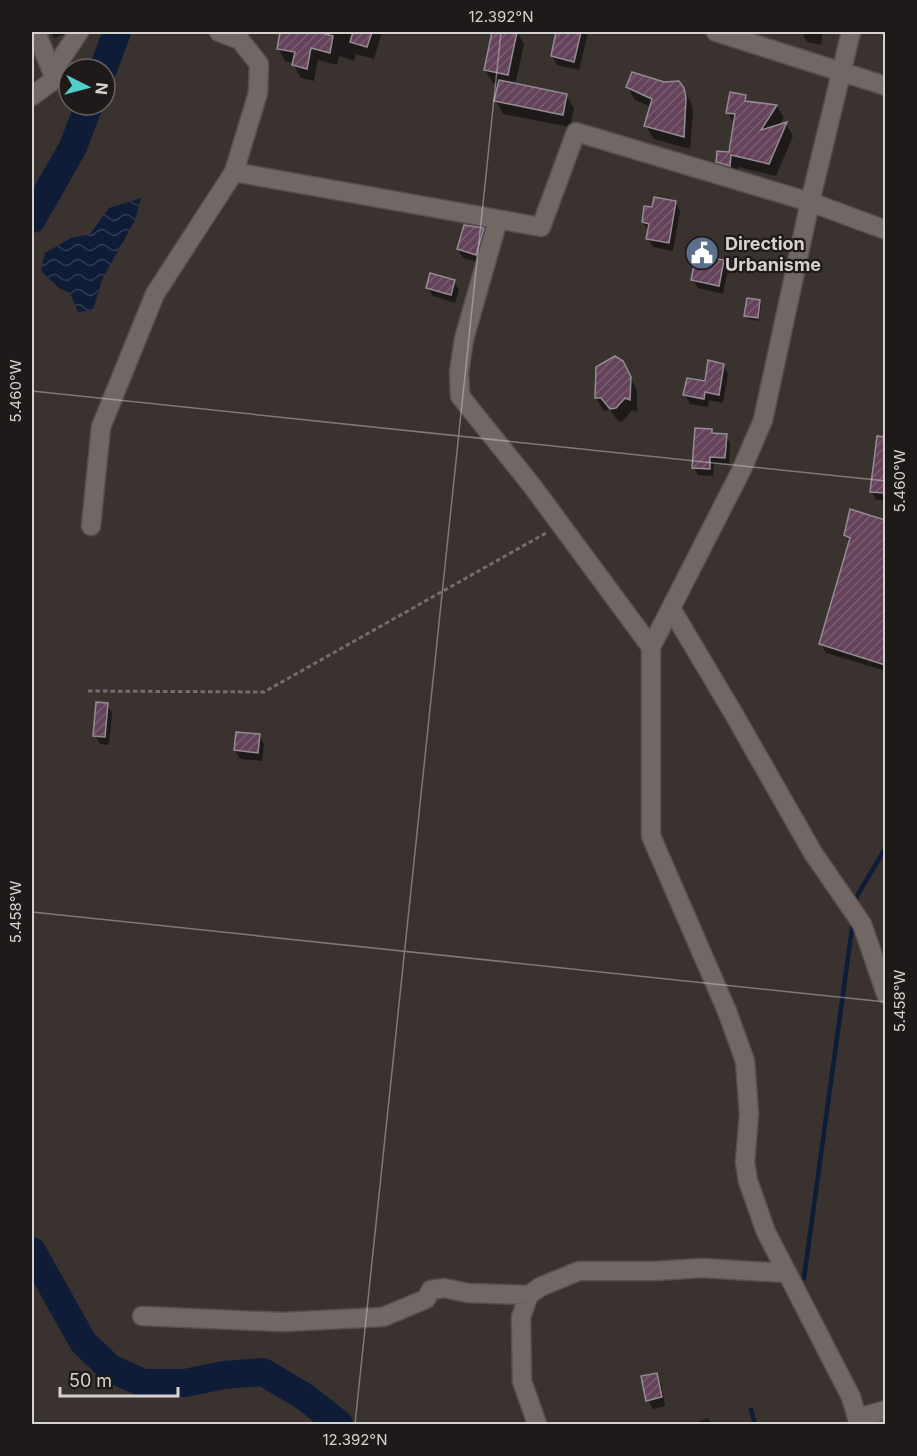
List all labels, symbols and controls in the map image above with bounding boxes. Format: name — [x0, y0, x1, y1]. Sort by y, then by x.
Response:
text: 12.392°N — [468, 7, 534, 26]
north arrow — [57, 57, 117, 117]
text: N — [91, 81, 113, 96]
place label: Direction Urbanisme — [725, 233, 821, 275]
public building icon: Direction Urbanisme — [684, 235, 720, 271]
text: 5.460°W — [6, 359, 25, 423]
text: 5.460°W — [890, 449, 909, 513]
text: 5.458°W — [6, 881, 25, 943]
text: 5.458°W — [890, 970, 909, 1032]
scale bar — [60, 1360, 178, 1398]
text: 50 m — [69, 1370, 112, 1391]
text: 12.392°N — [322, 1430, 388, 1449]

